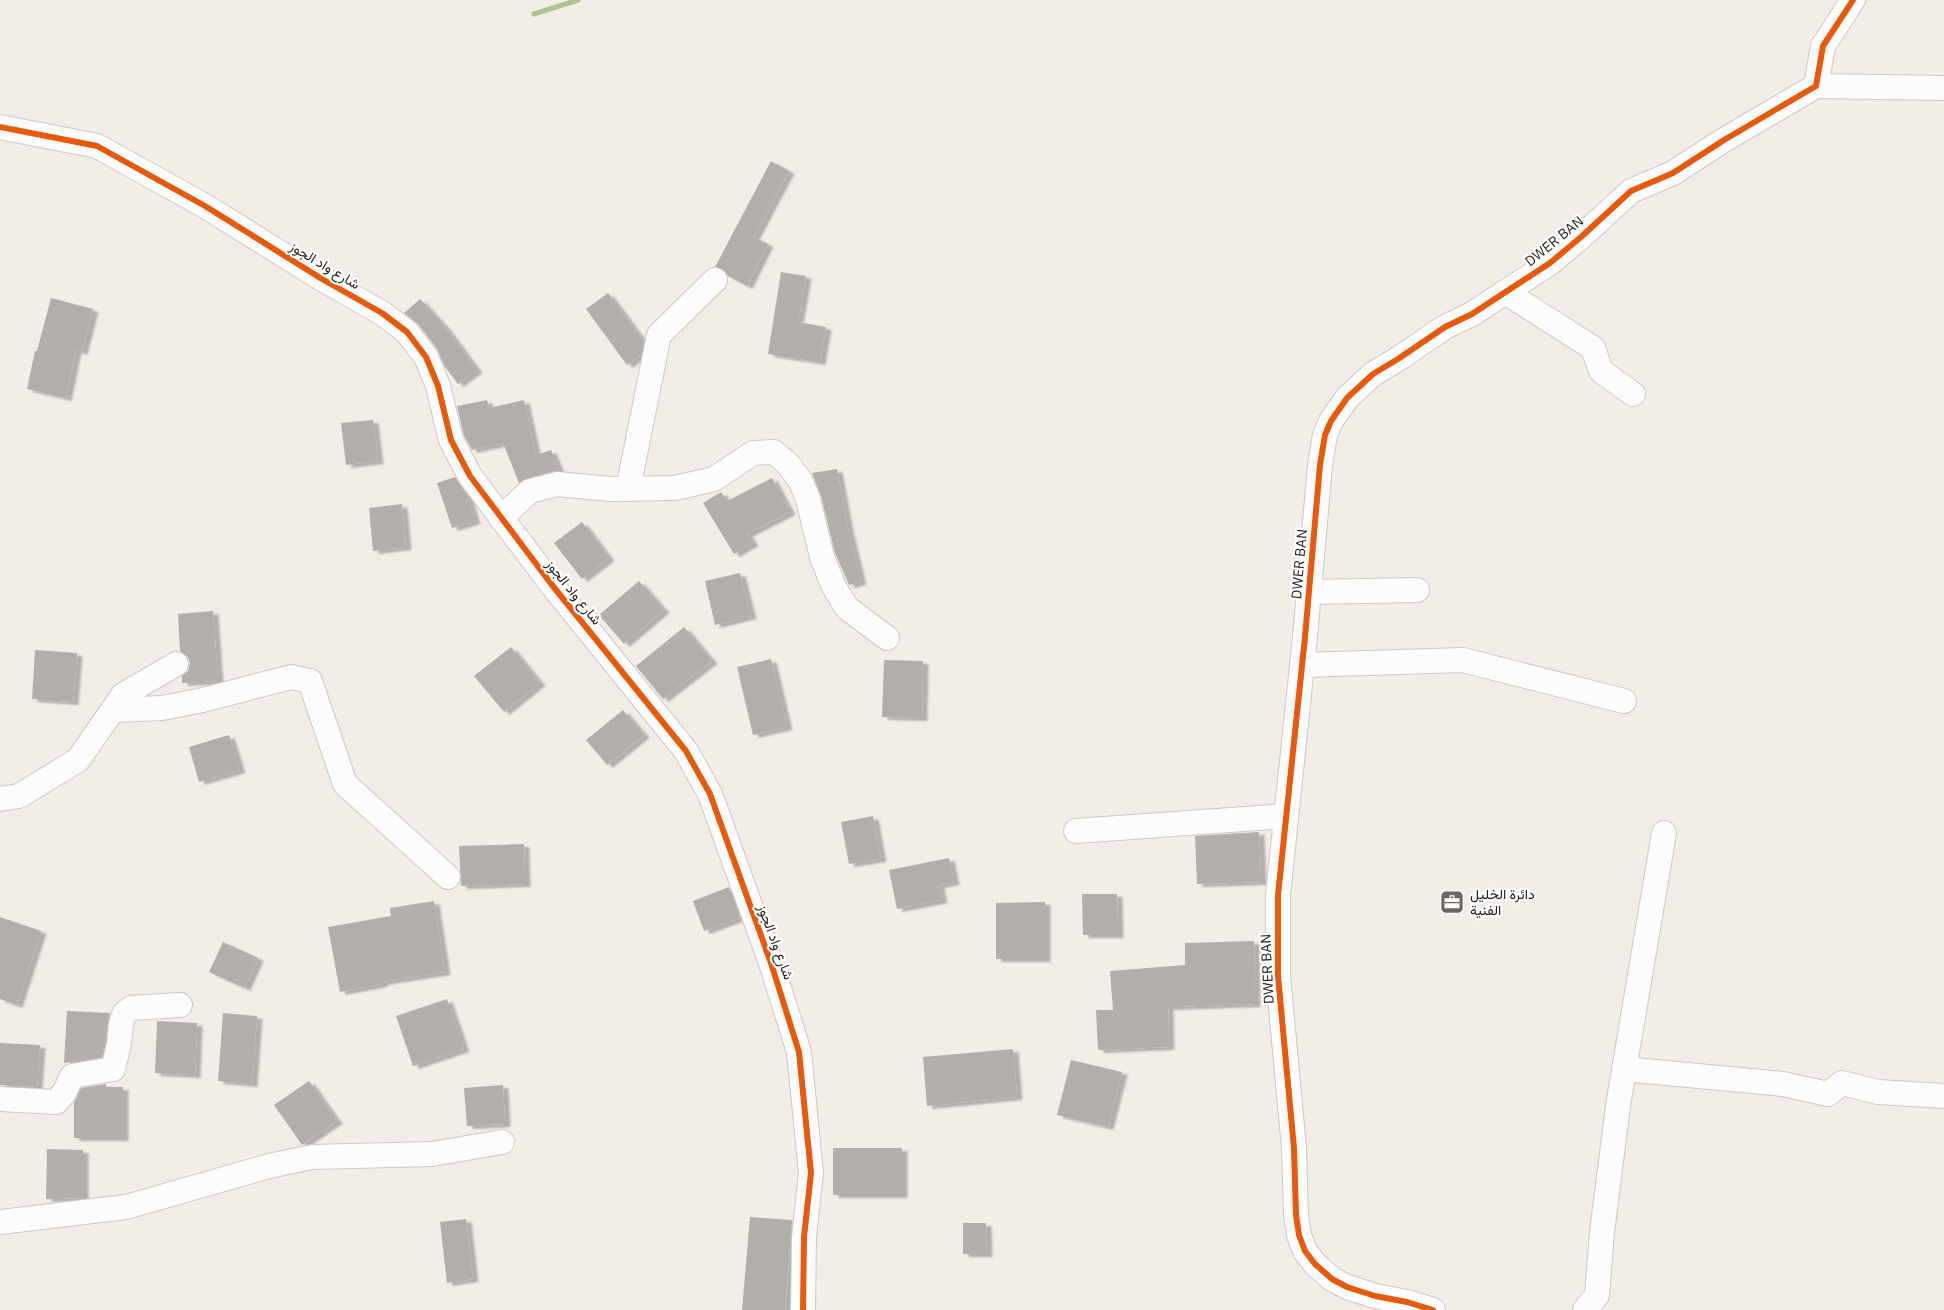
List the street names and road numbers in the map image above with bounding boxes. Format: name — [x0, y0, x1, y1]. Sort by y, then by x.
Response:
street label: DWER BAN — [1521, 212, 1587, 270]
street label: شارع واد الجوز — [285, 236, 363, 295]
street label: DWER BAN — [1287, 528, 1311, 600]
street label: شارع واد الجوز — [540, 555, 606, 630]
street label: شارع واد الجوز — [752, 901, 798, 983]
street label: DWER BAN — [1256, 933, 1278, 1005]

